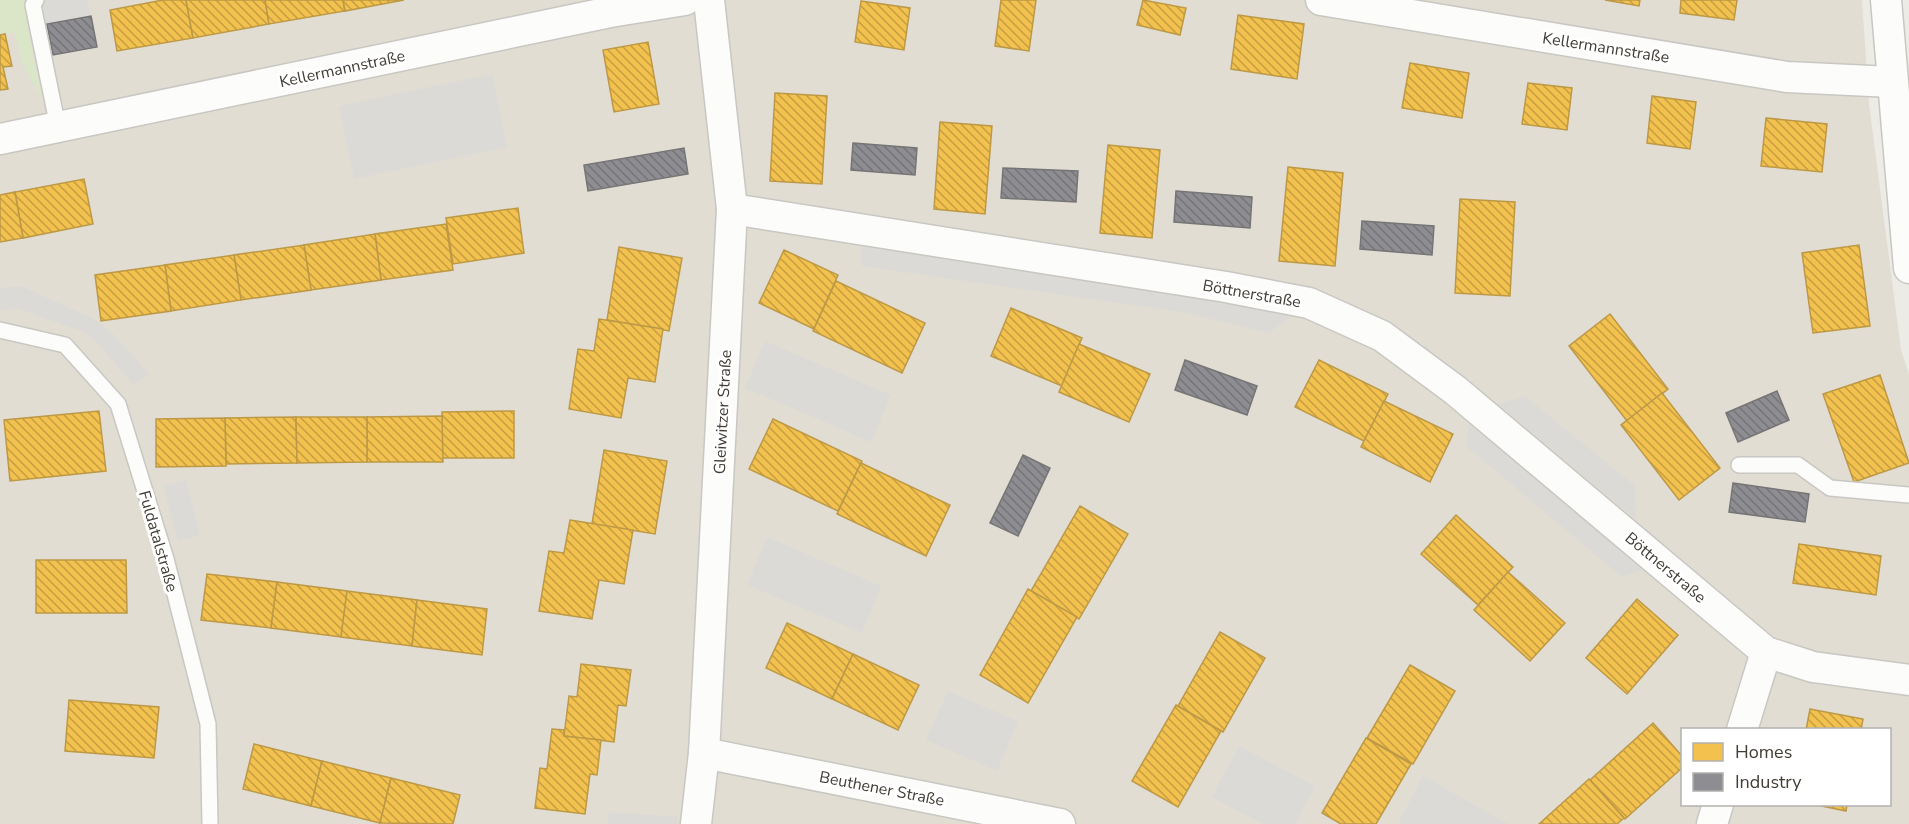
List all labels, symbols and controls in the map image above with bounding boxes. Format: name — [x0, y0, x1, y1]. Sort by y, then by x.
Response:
street label: Kellermannstraße — [1541, 27, 1671, 69]
street label: Kellermannstraße — [277, 45, 407, 93]
street label: Böttnerstraße — [1201, 275, 1303, 313]
street label: Gleiwitzer Straße — [709, 349, 737, 475]
street label: Fuldatalstraße — [133, 488, 183, 595]
street label: Böttnerstraße — [1620, 527, 1711, 608]
legend — [1681, 728, 1891, 806]
text: Homes — [1735, 740, 1792, 764]
street label: Beuthener Straße — [817, 766, 946, 812]
text: Industry — [1735, 770, 1802, 794]

